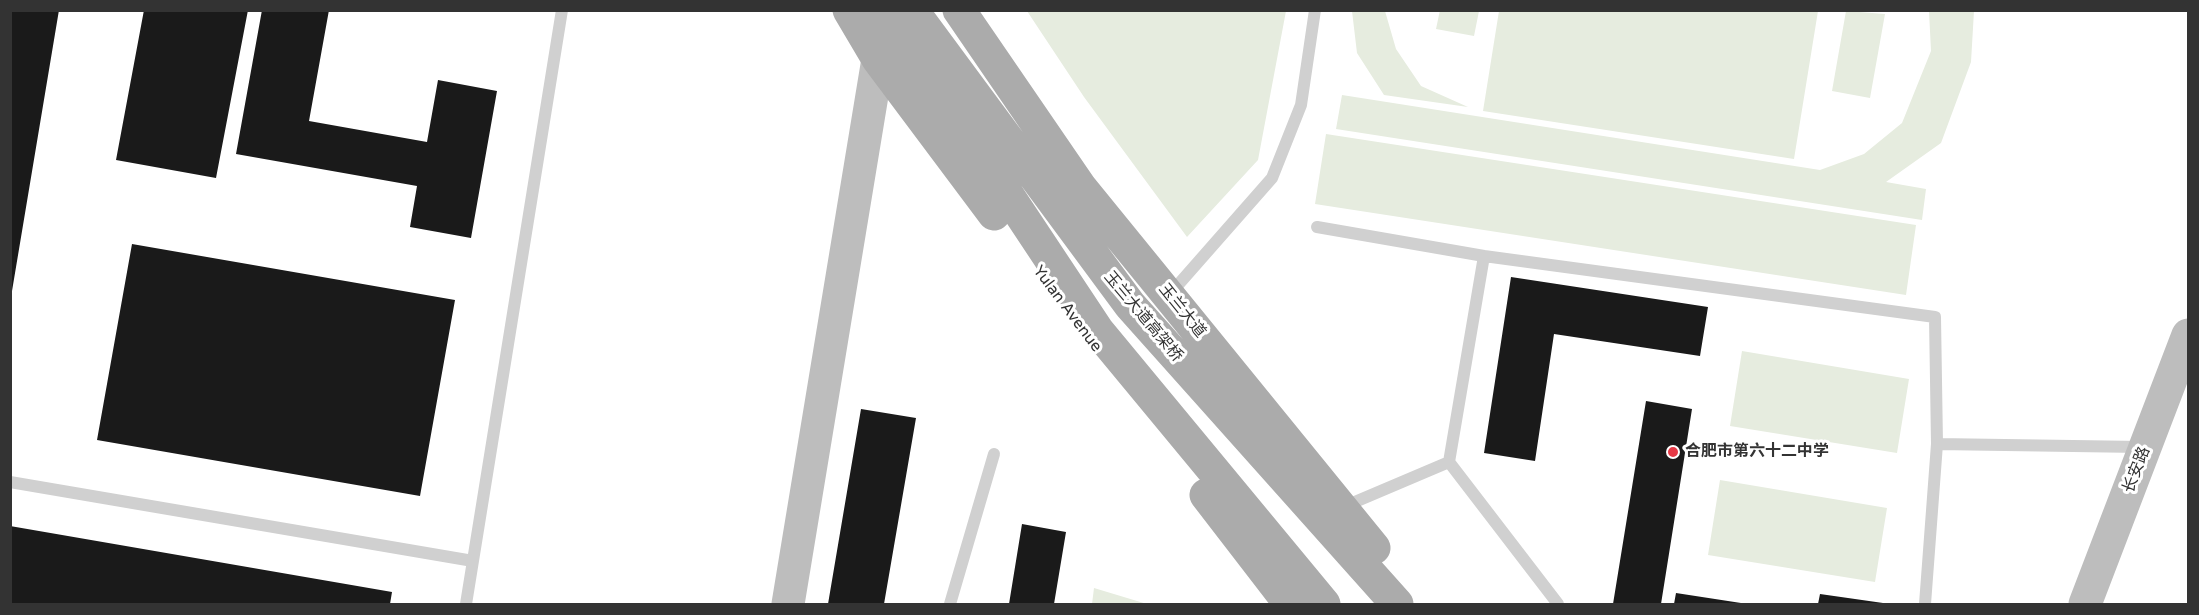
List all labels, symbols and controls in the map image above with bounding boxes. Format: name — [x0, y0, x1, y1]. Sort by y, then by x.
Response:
street label: Yulan Avenue — [1028, 262, 1106, 356]
street label: 玉兰大道高架桥 — [1100, 268, 1186, 366]
street label: 玉兰大道 — [1154, 280, 1210, 342]
place label: 合肥市第六十二中学 — [1685, 442, 1829, 462]
street label: 长安路 — [2119, 444, 2155, 496]
marker: 合肥市第六十二中学 — [1666, 445, 1680, 459]

